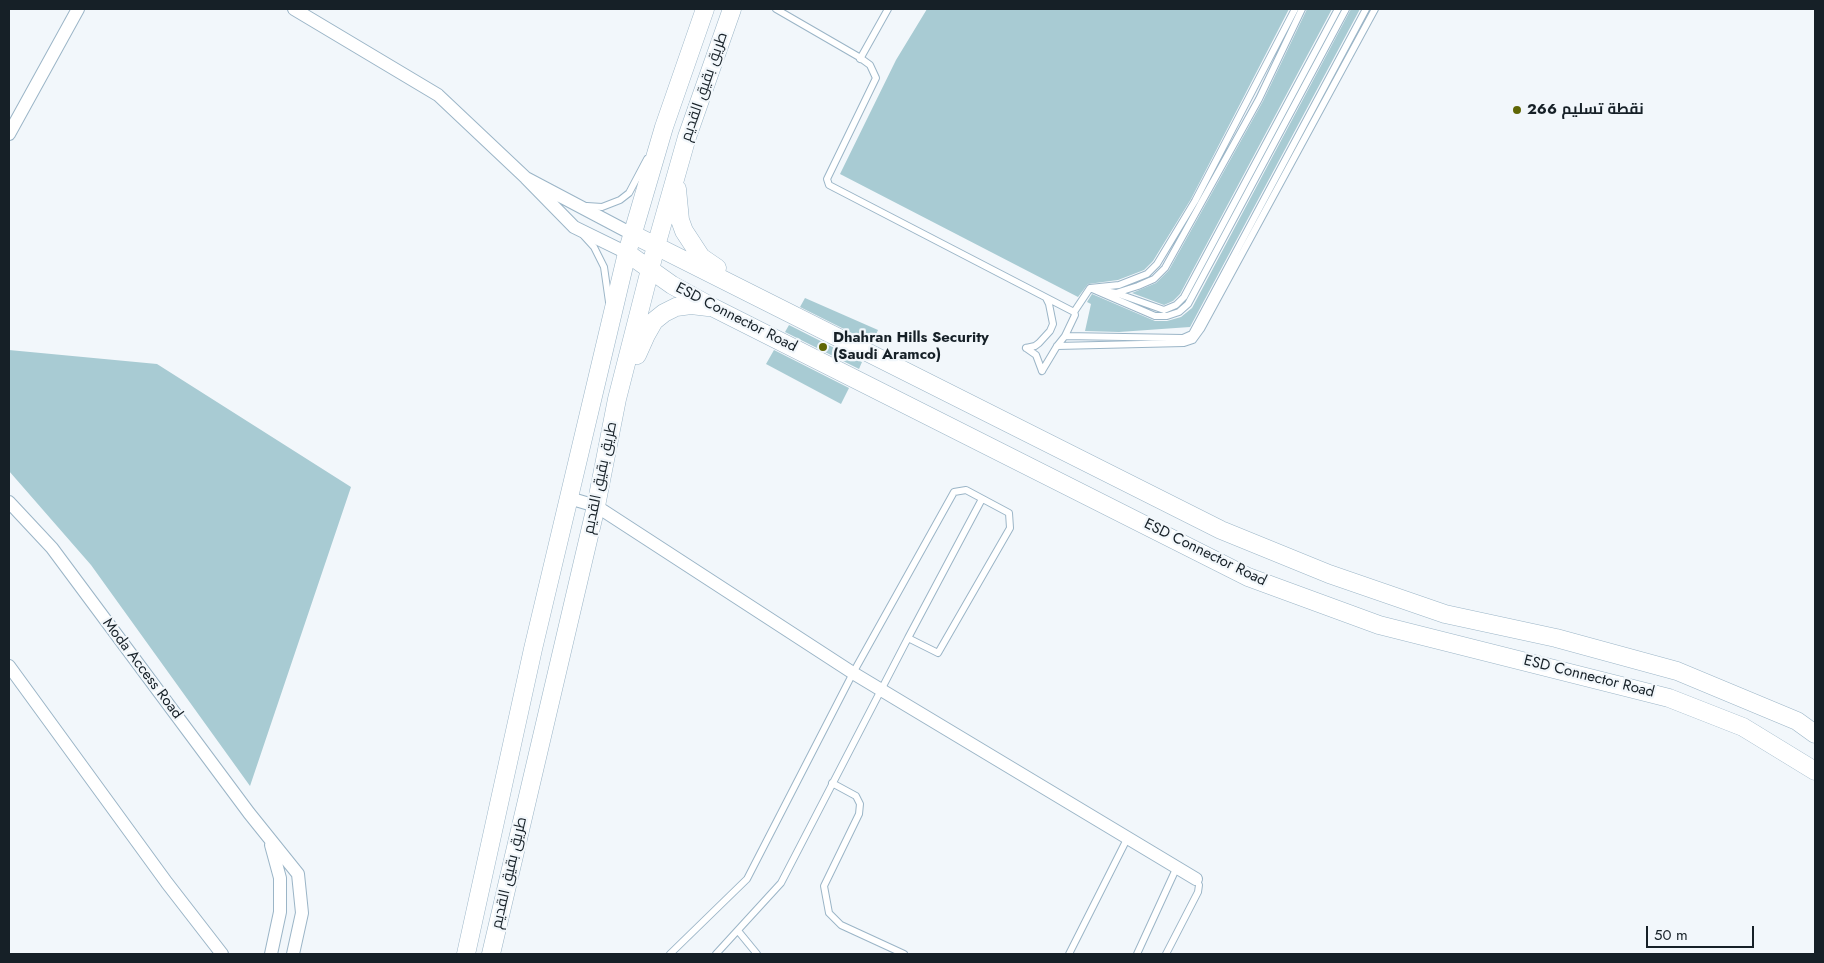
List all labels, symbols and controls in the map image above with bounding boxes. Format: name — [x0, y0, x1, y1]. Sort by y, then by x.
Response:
street label: طريق بقيق القديم — [678, 30, 732, 144]
place label: نقطة تسليم 266 — [1527, 101, 1644, 119]
marker: نقطة تسليم 266 — [1511, 104, 1523, 116]
street label: ESD Connector Road — [672, 280, 800, 356]
place label: Dhahran Hills Security (Saudi Aramco) — [833, 329, 989, 364]
marker: Dhahran Hills Security (Saudi Aramco) — [817, 341, 829, 353]
street label: طريق بقيق القديم — [580, 420, 622, 536]
street label: ESD Connector Road — [1141, 516, 1269, 590]
street label: Moda Access Road — [98, 615, 186, 723]
street label: ESD Connector Road — [1522, 652, 1656, 702]
street label: طريق بقيق القديم — [488, 815, 532, 931]
scale bar — [1649, 916, 1756, 948]
text: 50 m — [1654, 924, 1688, 946]

